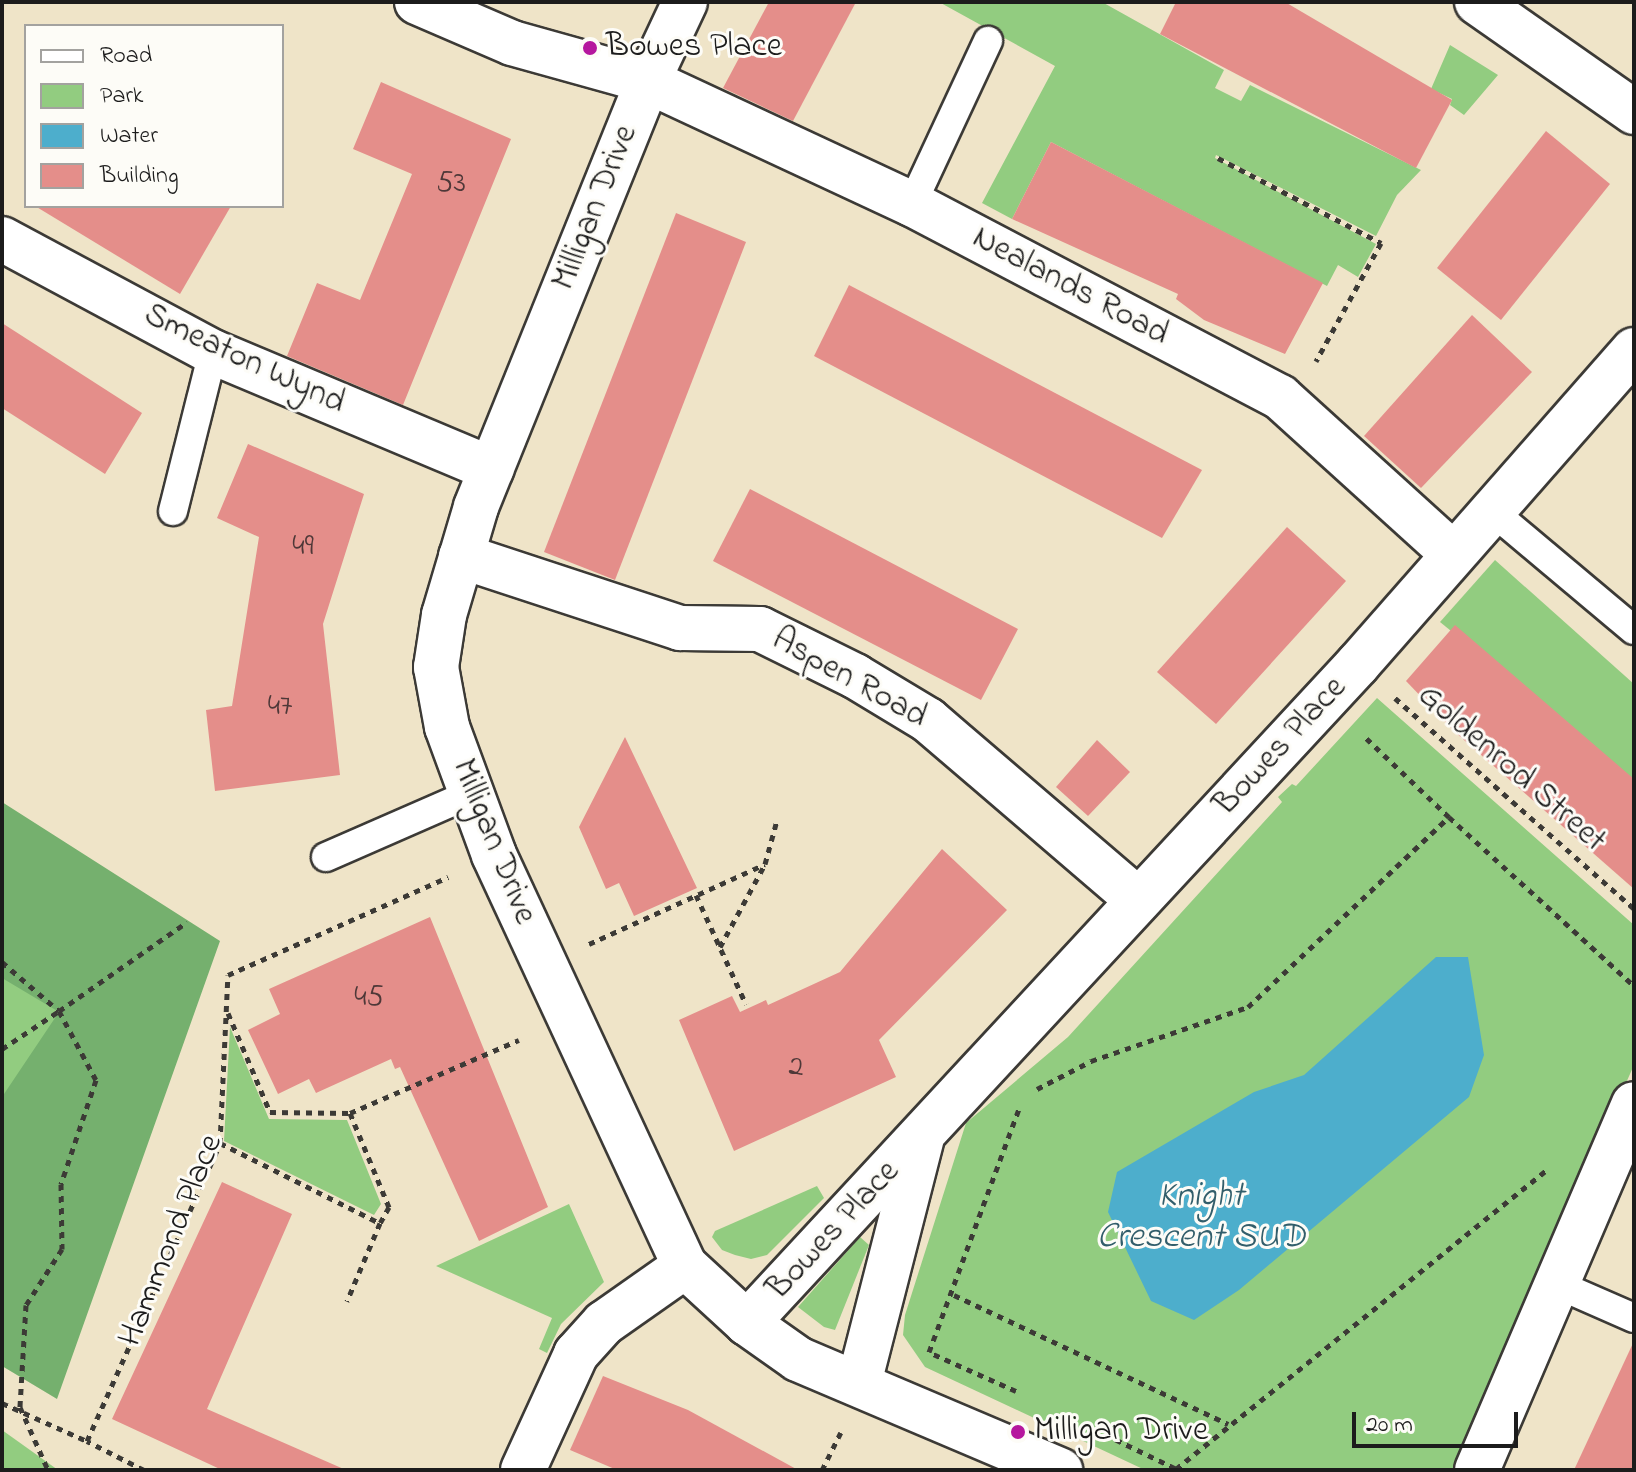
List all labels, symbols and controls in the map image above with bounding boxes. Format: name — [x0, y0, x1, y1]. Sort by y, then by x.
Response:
legend — [24, 24, 284, 208]
place label: Bowes Place — [606, 28, 782, 68]
text: Road — [100, 39, 152, 74]
marker: Bowes Place — [581, 39, 599, 57]
text: Park — [100, 79, 143, 114]
text: Water — [100, 119, 158, 154]
street label: Milligan Drive — [544, 120, 648, 296]
text: Building — [100, 159, 179, 194]
house number: 53 — [436, 166, 466, 202]
street label: Nealands Road — [965, 218, 1175, 356]
street label: Smeaton Wynd — [137, 296, 351, 424]
house number: 49 — [292, 529, 314, 565]
street label: Aspen Road — [764, 620, 934, 738]
street label: Bowes Place — [1206, 669, 1356, 825]
street label: Goldenrod Street — [1408, 676, 1614, 862]
house number: 47 — [268, 689, 292, 725]
street label: Milligan Drive — [441, 754, 545, 930]
house number: 45 — [354, 980, 384, 1016]
house number: 2 — [789, 1050, 803, 1086]
street label: Hammond Place — [111, 1129, 233, 1353]
street label: Bowes Place — [759, 1153, 909, 1309]
water label: Knight Crescent SUD — [1097, 1174, 1305, 1259]
scale bar — [1356, 1396, 1522, 1446]
text: 20 m — [1366, 1408, 1413, 1443]
place label: Milligan Drive — [1034, 1412, 1208, 1452]
marker: Milligan Drive — [1009, 1423, 1027, 1441]

